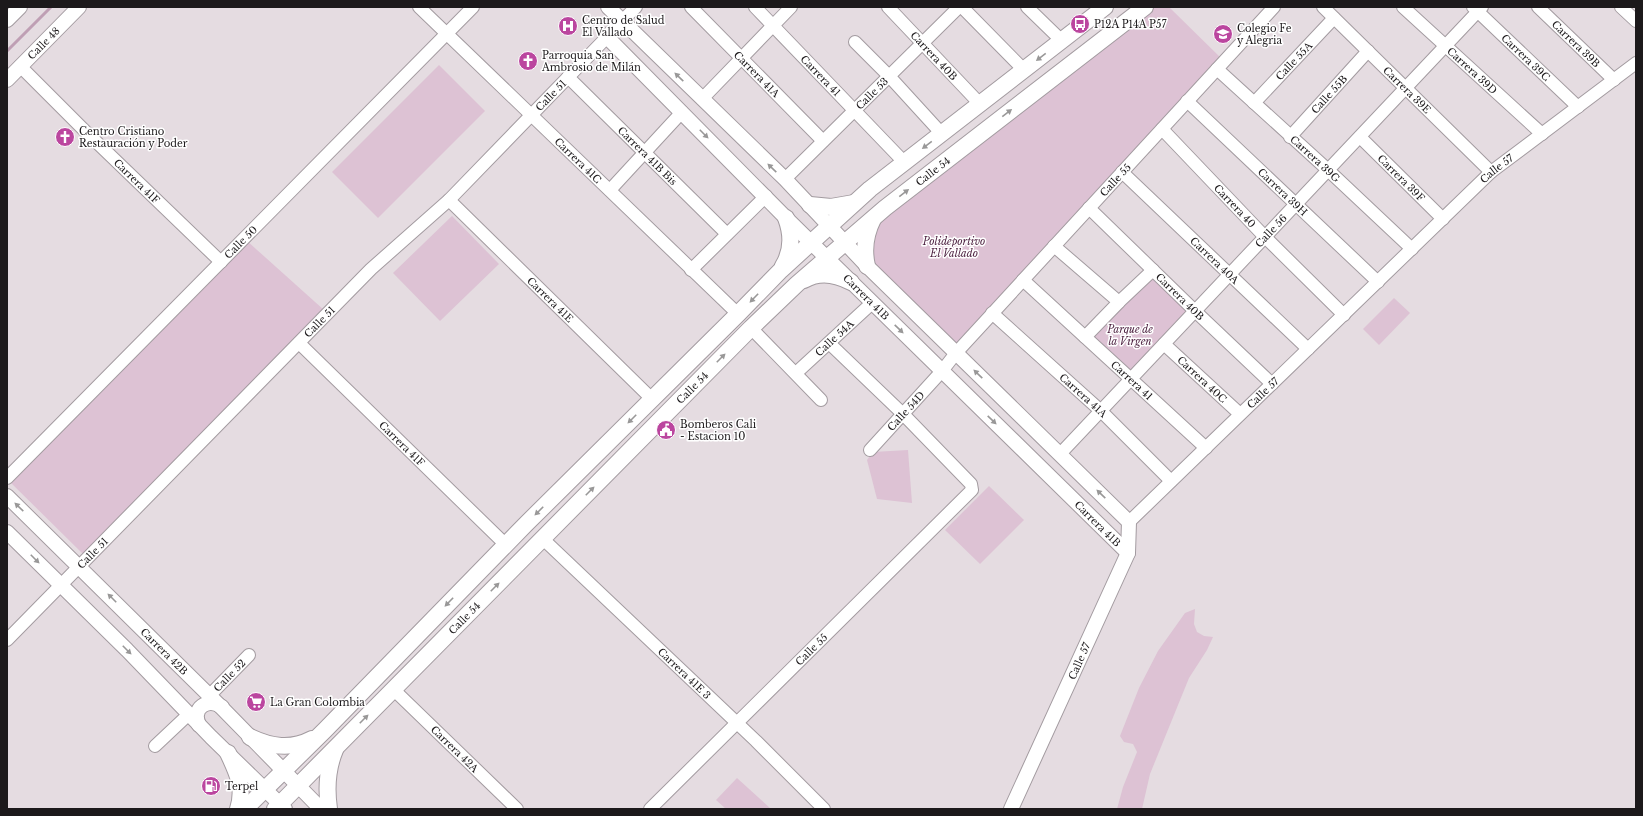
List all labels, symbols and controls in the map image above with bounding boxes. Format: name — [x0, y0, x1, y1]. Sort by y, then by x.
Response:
bus stop icon: P12A P14A P57 — [1069, 13, 1091, 35]
place label: Centro de Salud El Vallado — [582, 14, 665, 39]
hospital icon: Centro de Salud El Vallado — [557, 15, 579, 37]
place label: P12A P14A P57 — [1094, 18, 1167, 31]
street label: Carrera 39B — [1549, 18, 1603, 71]
place label: Colegio Fe y Alegria — [1237, 22, 1292, 47]
school or university icon: Colegio Fe y Alegria — [1212, 23, 1234, 45]
street label: Calle 48 — [25, 24, 63, 62]
street label: Carrera 40B — [908, 29, 960, 83]
street label: Carrera 39C — [1498, 31, 1553, 84]
street label: Calle 55A — [1273, 39, 1315, 83]
street label: Carrera 39D — [1444, 45, 1500, 97]
street label: Carrera 41A — [731, 48, 782, 100]
place label: Parroquia San Ambrosio de Milán — [541, 49, 641, 74]
church icon: Parroquia San Ambrosio de Milán — [517, 50, 539, 72]
one-way arrow — [1036, 52, 1047, 61]
street label: Carrera 41 — [798, 53, 843, 99]
street label: Carrera 39E — [1380, 64, 1433, 116]
one-way arrow — [674, 72, 684, 82]
street label: Calle 55B — [1308, 72, 1350, 116]
street label: Calle 53 — [853, 75, 891, 112]
street label: Calle 51 — [533, 77, 569, 114]
one-way arrow — [1002, 109, 1013, 118]
street label: Carrera 41B Bis — [615, 124, 680, 189]
place label: Centro Cristiano Restauración y Poder — [79, 125, 188, 150]
church icon: Centro Cristiano Restauración y Poder — [54, 126, 76, 148]
one-way arrow — [699, 129, 709, 139]
street label: Carrera 39G — [1287, 133, 1343, 185]
street label: Carrera 41C — [552, 135, 604, 186]
one-way arrow — [922, 140, 933, 149]
street label: Calle 57 — [1477, 151, 1517, 186]
street label: Carrera 39F — [1375, 152, 1427, 204]
street label: Calle 54 — [913, 154, 953, 189]
street label: Carrera 41F — [111, 156, 162, 207]
street label: Calle 55 — [1097, 161, 1134, 199]
one-way arrow — [767, 163, 777, 172]
street label: Carrera 39H — [1255, 166, 1310, 219]
street label: Carrera 40 — [1211, 182, 1258, 230]
one-way arrow — [899, 188, 910, 197]
street label: Calle 56 — [1252, 212, 1290, 250]
street label: Calle 50 — [222, 223, 260, 262]
street label: Carrera 40A — [1187, 234, 1242, 287]
park label: Polideportivo El Vallado — [922, 235, 985, 260]
street label: Carrera 40B — [1153, 270, 1207, 324]
street label: Carrera 41B — [840, 271, 892, 323]
street label: Carrera 41E — [524, 274, 576, 325]
one-way arrow — [749, 293, 758, 303]
street label: Calle 51 — [301, 304, 338, 340]
street label: Calle 54A — [813, 317, 857, 359]
park label: Parque de la Virgen — [1106, 323, 1153, 348]
one-way arrow — [894, 324, 904, 333]
one-way arrow — [716, 353, 726, 363]
street label: Carrera 40C — [1174, 354, 1229, 406]
street label: Carrera 41 — [1108, 358, 1155, 403]
street label: Calle 54 — [674, 369, 711, 407]
one-way arrow — [973, 369, 983, 379]
street label: Carrera 41A — [1057, 371, 1110, 421]
street label: Calle 57 — [1244, 374, 1282, 411]
street label: Calle 54D — [885, 389, 928, 434]
one-way arrow — [627, 414, 637, 424]
one-way arrow — [987, 415, 997, 425]
place label: Bomberos Cali - Estacion 10 — [680, 418, 757, 443]
street label: Carrera 41F — [376, 419, 428, 469]
public building icon: Bomberos Cali - Estacion 10 — [655, 419, 677, 441]
one-way arrow — [585, 486, 595, 496]
one-way arrow — [1096, 489, 1106, 499]
street label: Carrera 41B — [1072, 498, 1124, 550]
one-way arrow — [14, 503, 24, 512]
one-way arrow — [534, 506, 544, 516]
street label: Calle 51 — [75, 535, 111, 572]
one-way arrow — [30, 554, 40, 564]
one-way arrow — [490, 582, 500, 592]
one-way arrow — [107, 593, 117, 603]
one-way arrow — [444, 597, 453, 607]
street label: Calle 54 — [446, 599, 483, 637]
street label: Carrera 42B — [138, 625, 191, 678]
street label: Calle 55 — [793, 631, 831, 668]
street label: Calle 57 — [1066, 640, 1094, 682]
one-way arrow — [123, 645, 132, 655]
street label: Carrera 41E 3 — [655, 645, 713, 702]
street label: Calle 52 — [211, 657, 248, 695]
supermarket icon: La Gran Colombia — [245, 691, 267, 713]
place label: La Gran Colombia — [270, 696, 365, 709]
one-way arrow — [359, 714, 369, 724]
street label: Carrera 42A — [428, 723, 481, 775]
fuel station icon: Terpel — [200, 775, 222, 797]
place label: Terpel — [225, 780, 258, 793]

